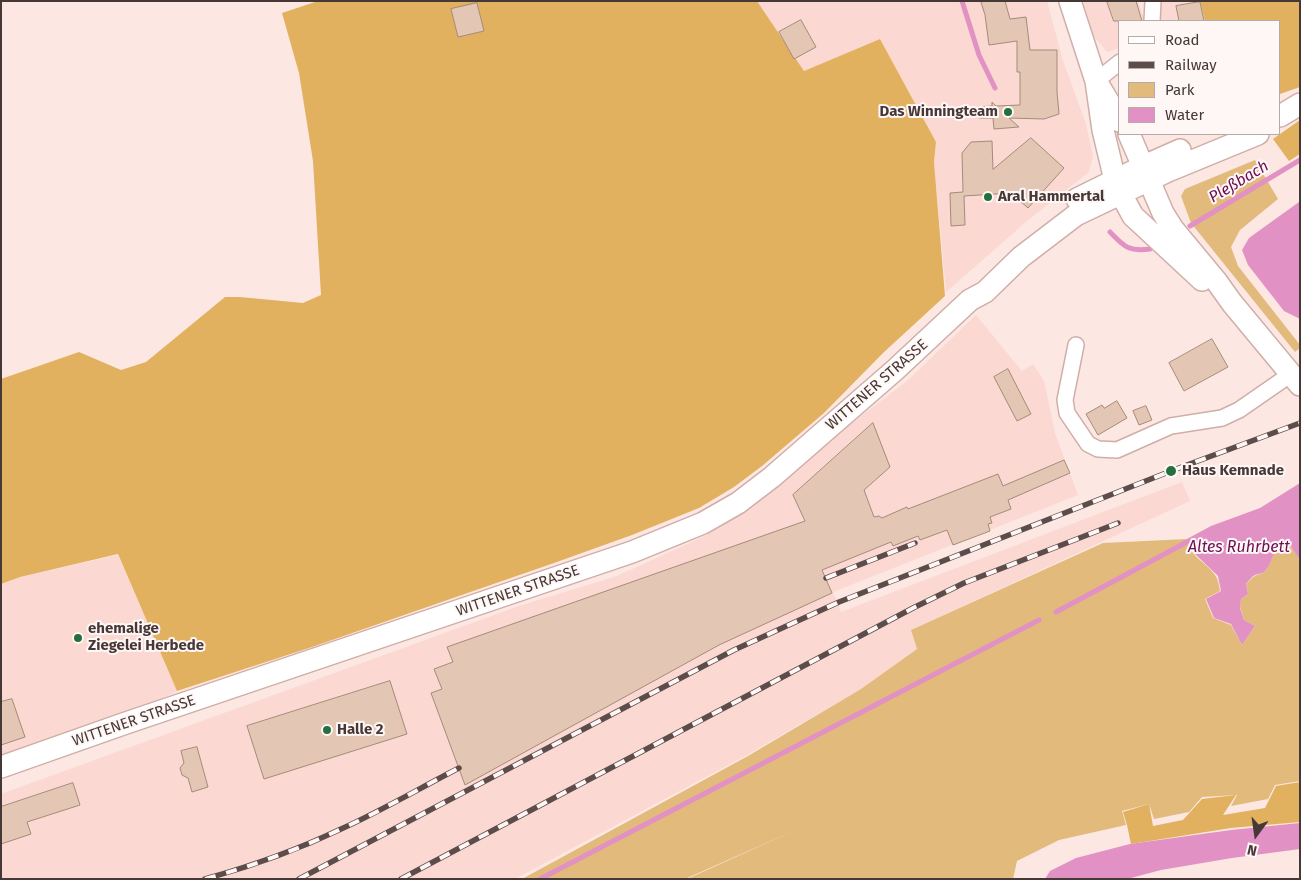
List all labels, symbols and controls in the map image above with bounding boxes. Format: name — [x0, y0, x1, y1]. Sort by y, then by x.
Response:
legend — [1118, 20, 1281, 135]
text: Road — [1165, 31, 1200, 49]
text: Railway — [1165, 56, 1217, 74]
text: Park — [1165, 81, 1195, 99]
place label: Das Winningteam — [880, 103, 998, 121]
marker: Das Winningteam — [1002, 106, 1014, 118]
text: Water — [1165, 106, 1204, 124]
water label: Pleßbach — [1206, 157, 1272, 207]
place label: Aral Hammertal — [998, 188, 1104, 206]
marker: Aral Hammertal — [982, 191, 994, 203]
street label: WITTENER STRASSE — [822, 336, 932, 434]
place label: Haus Kemnade — [1182, 462, 1284, 480]
marker: Haus Kemnade — [1164, 464, 1178, 478]
water label: Altes Ruhrbett — [1188, 538, 1290, 558]
street label: WITTENER STRASSE — [454, 561, 582, 621]
place label: ehemalige Ziegelei Herbede — [88, 620, 204, 655]
marker: ehemalige Ziegelei Herbede — [72, 632, 84, 644]
street label: WITTENER STRASSE — [70, 691, 198, 751]
place label: Halle 2 — [337, 721, 383, 739]
marker: Halle 2 — [321, 724, 333, 736]
north arrow — [1231, 810, 1281, 860]
text: N — [1246, 841, 1259, 859]

